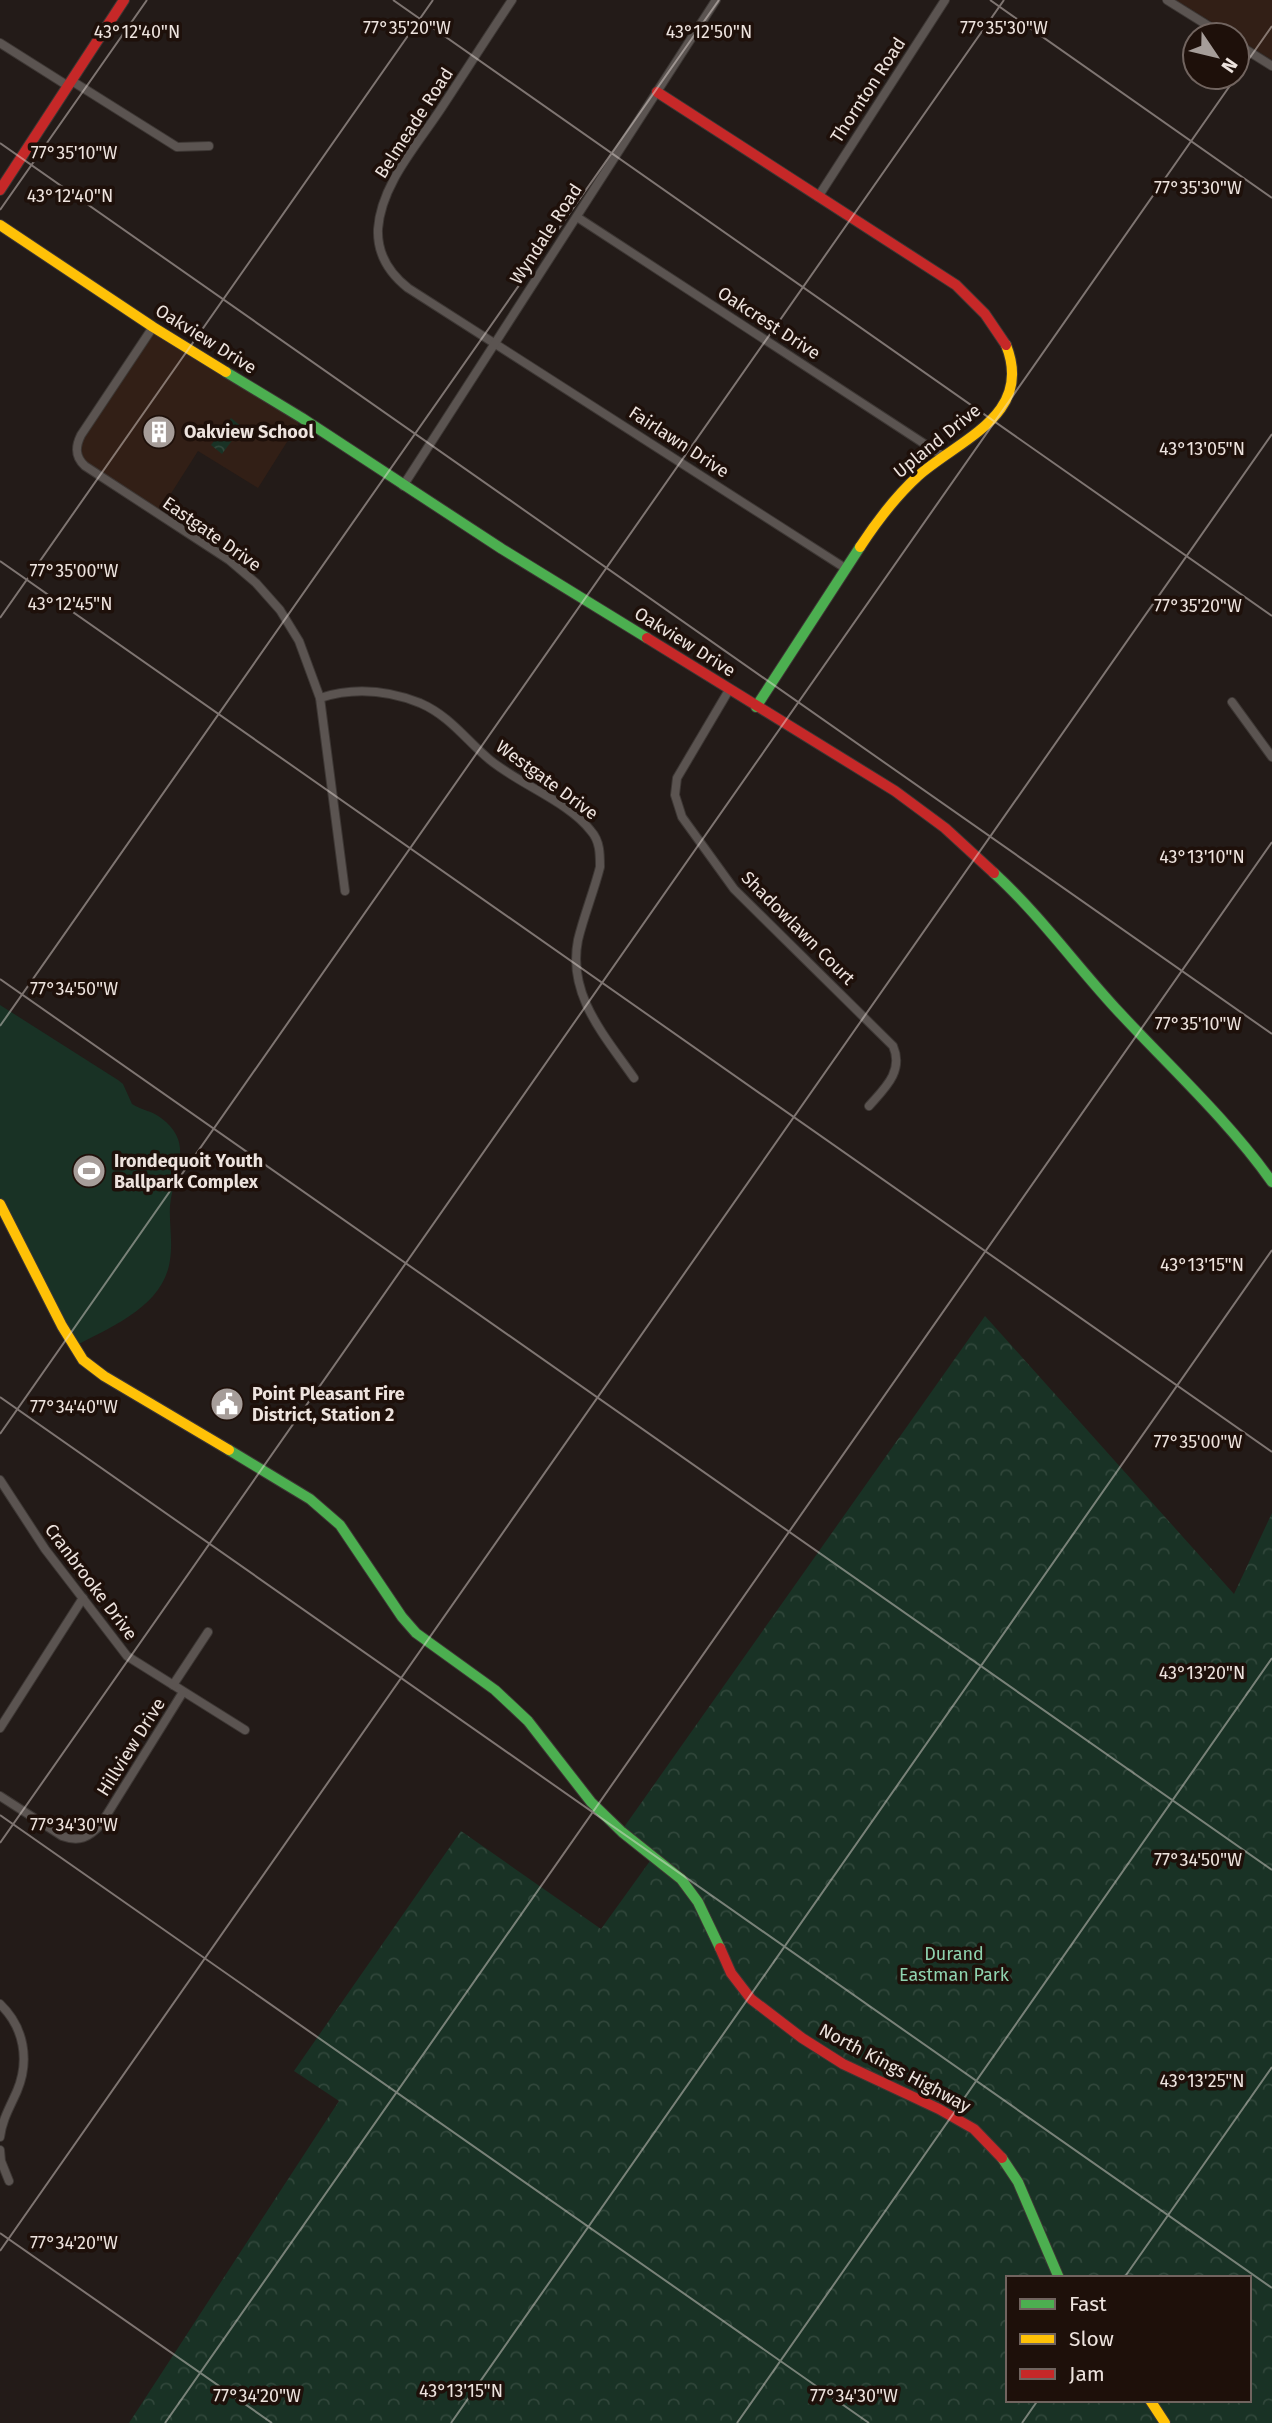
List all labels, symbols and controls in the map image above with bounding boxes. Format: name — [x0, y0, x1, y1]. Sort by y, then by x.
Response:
text: 77°35'20"W — [363, 17, 451, 39]
text: 77°35'30"W — [960, 17, 1048, 39]
text: 43°12'40"N — [94, 21, 180, 43]
text: 43°12'50"N — [666, 21, 752, 43]
north arrow — [1181, 21, 1251, 91]
street label: Thornton Road — [826, 33, 910, 147]
text: N — [1216, 54, 1243, 77]
street label: Belmeade Road — [370, 63, 458, 183]
text: 77°35'10"W — [31, 142, 117, 164]
text: 77°35'30"W — [1154, 177, 1242, 199]
street label: Wyndale Road — [505, 179, 587, 289]
text: 43°12'40"N — [27, 185, 113, 207]
street label: Oakcrest Drive — [714, 282, 824, 364]
street label: Oakview Drive — [151, 299, 261, 379]
street label: Upland Drive — [889, 399, 985, 483]
street label: Fairlawn Drive — [625, 401, 733, 483]
building icon: Oakview School — [140, 413, 178, 451]
place label: Oakview School — [184, 421, 314, 443]
text: 43°13'05"N — [1159, 438, 1245, 460]
street label: Eastgate Drive — [158, 492, 266, 576]
text: 77°35'00"W — [30, 560, 119, 582]
text: 43°12'45"N — [28, 593, 112, 615]
text: 77°35'20"W — [1154, 595, 1242, 617]
street label: Oakview Drive — [630, 602, 740, 682]
street label: Westgate Drive — [492, 736, 602, 824]
text: 43°13'10"N — [1159, 846, 1245, 868]
street label: Shadowlawn Court — [737, 867, 860, 990]
text: 77°34'50"W — [30, 978, 118, 1000]
text: 77°35'10"W — [1155, 1013, 1241, 1035]
place label: Irondequoit Youth Ballpark Complex — [114, 1150, 263, 1193]
sports icon: Irondequoit Youth Ballpark Complex — [70, 1152, 108, 1190]
text: 43°13'15"N — [1160, 1254, 1244, 1276]
place label: Point Pleasant Fire District, Station 2 — [252, 1383, 405, 1426]
public building icon: Point Pleasant Fire District, Station 2 — [208, 1385, 246, 1423]
text: 77°34'40"W — [30, 1396, 118, 1418]
text: 77°35'00"W — [1154, 1431, 1243, 1453]
street label: Cranbrooke Drive — [40, 1519, 142, 1645]
text: 43°13'20"N — [1159, 1662, 1245, 1684]
street label: Hillview Drive — [92, 1694, 170, 1800]
text: 77°34'30"W — [30, 1814, 118, 1836]
text: 77°34'50"W — [1154, 1849, 1242, 1871]
park label: Durand Eastman Park — [899, 1943, 1010, 1986]
street label: North Kings Highway — [815, 2019, 975, 2117]
text: 43°13'25"N — [1159, 2070, 1245, 2092]
text: 77°34'20"W — [30, 2232, 118, 2254]
legend — [1006, 2276, 1251, 2402]
text: Fast — [1069, 2291, 1107, 2317]
text: Slow — [1069, 2326, 1114, 2352]
text: Jam — [1069, 2361, 1105, 2387]
text: 43°13'15"N — [419, 2380, 503, 2402]
text: 77°34'20"W — [213, 2385, 301, 2407]
text: 77°34'30"W — [810, 2385, 898, 2407]

